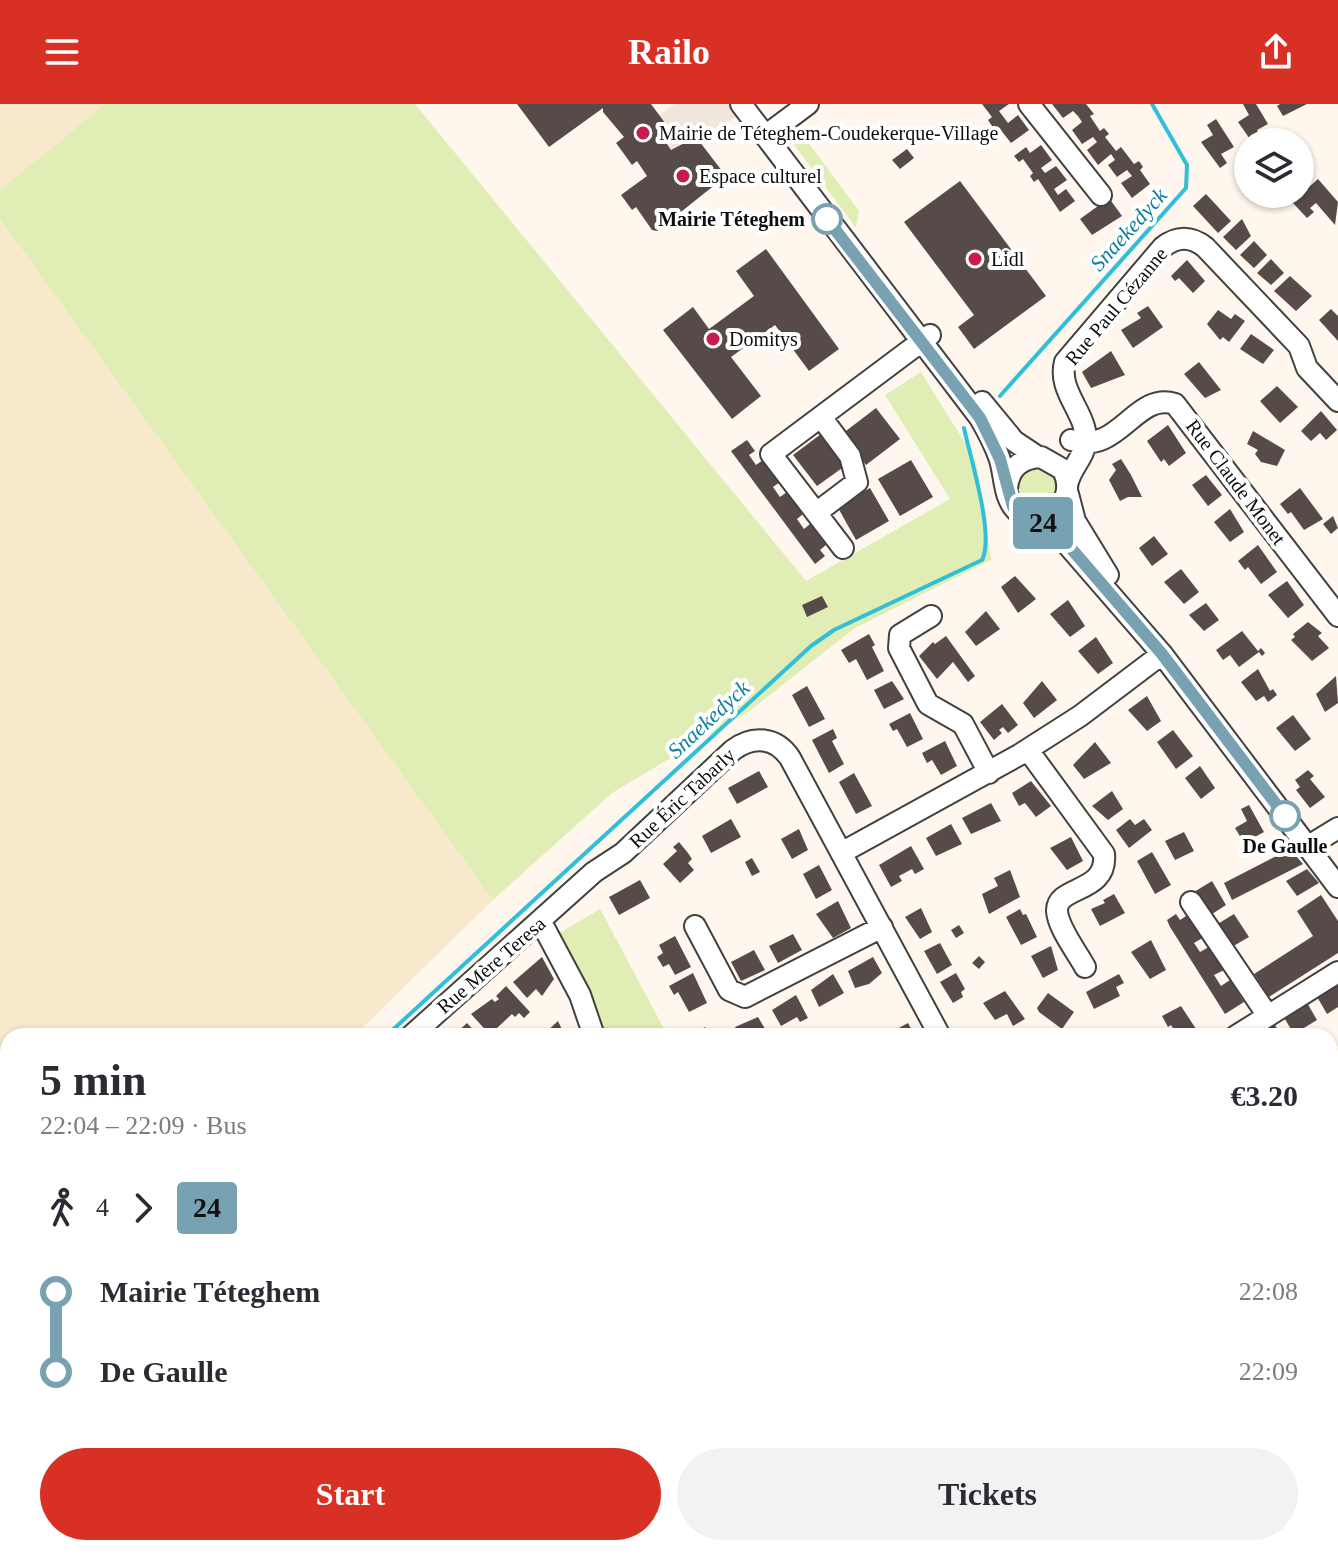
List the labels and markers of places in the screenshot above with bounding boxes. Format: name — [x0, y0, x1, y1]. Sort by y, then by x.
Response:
place label: Mairie de Téteghem-Coudekerque-Village — [659, 122, 999, 145]
marker: Mairie de Téteghem-Coudekerque-Village — [634, 124, 652, 142]
place label: Espace culturel — [699, 165, 822, 188]
marker: Espace culturel — [674, 167, 692, 185]
marker: Mairie Téteghem — [812, 204, 842, 234]
place label: Mairie Téteghem — [658, 208, 805, 231]
place label: Lidl — [991, 248, 1025, 270]
marker: Lidl — [966, 250, 984, 268]
place label: Domitys — [729, 328, 798, 351]
marker: Domitys — [704, 330, 722, 348]
marker: De Gaulle — [1270, 801, 1300, 831]
place label: De Gaulle — [1243, 835, 1328, 857]

